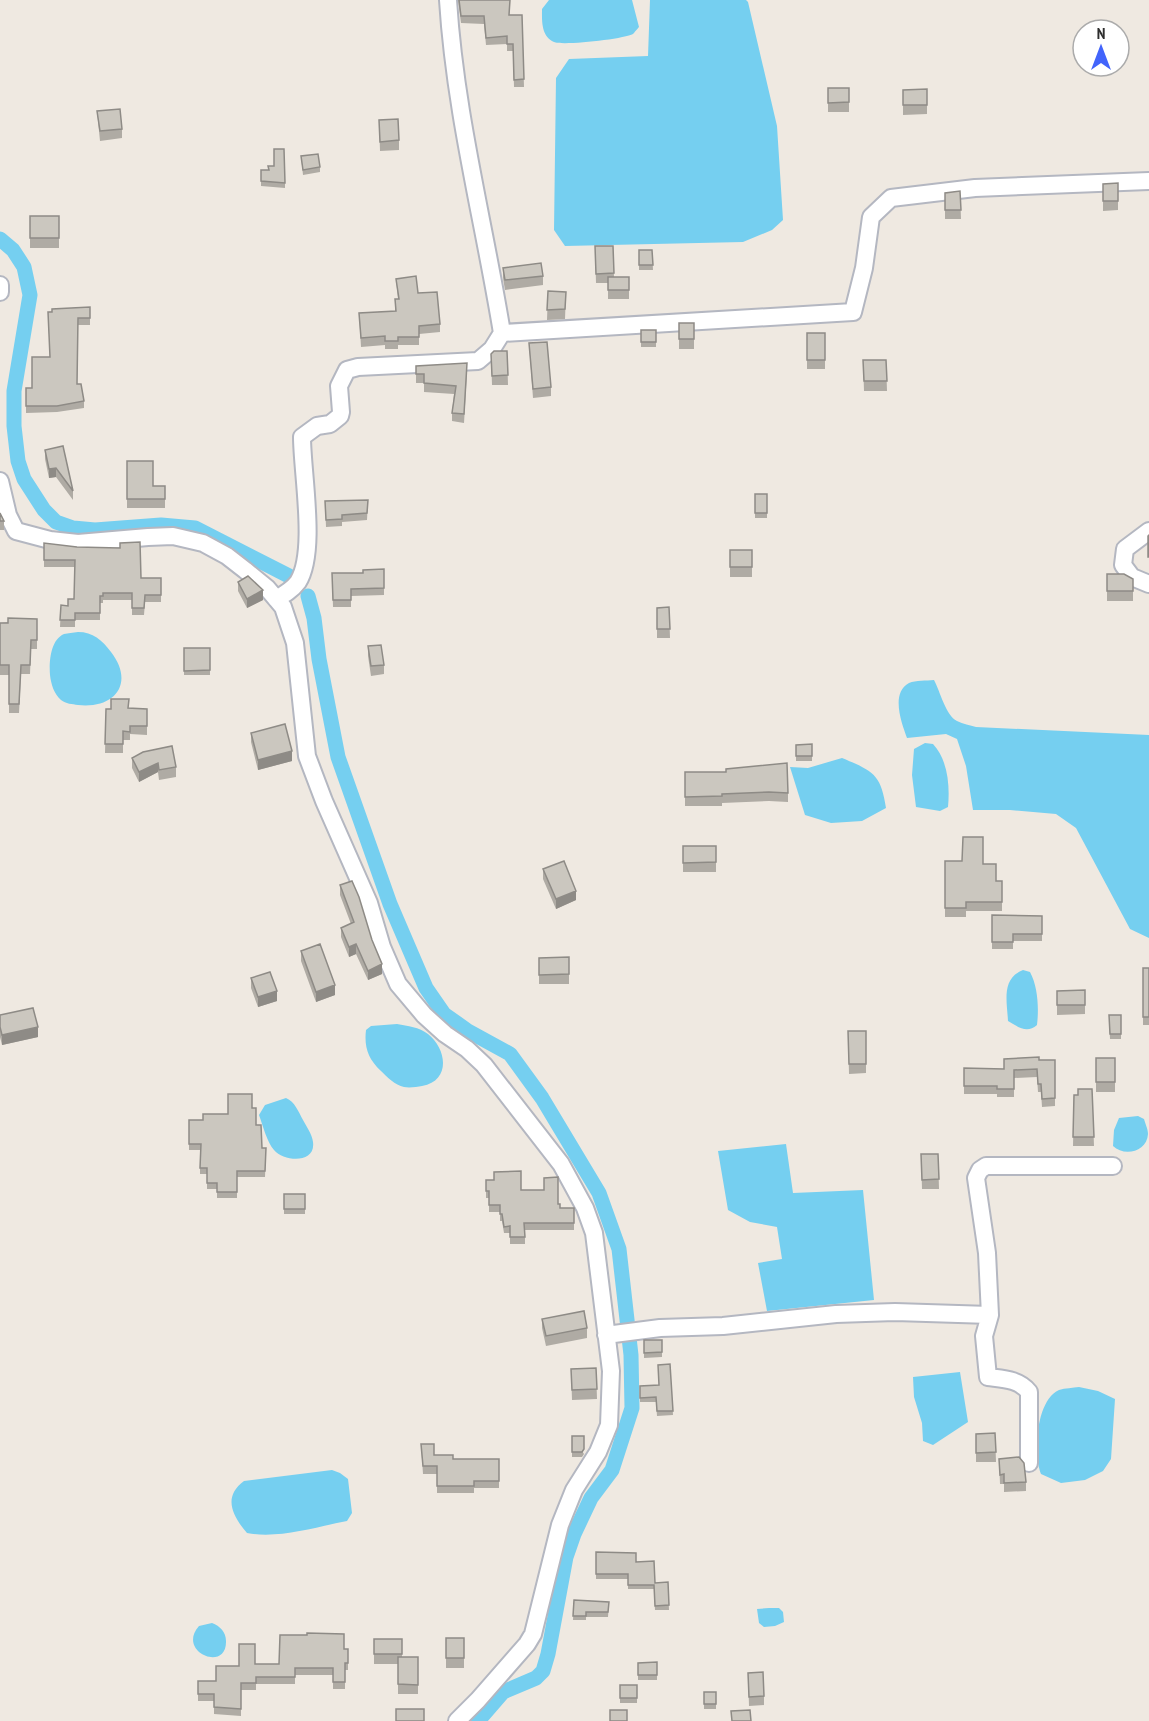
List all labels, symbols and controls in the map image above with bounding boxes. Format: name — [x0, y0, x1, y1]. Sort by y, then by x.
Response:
north arrow — [1071, 18, 1131, 78]
text: N — [1097, 23, 1105, 43]

